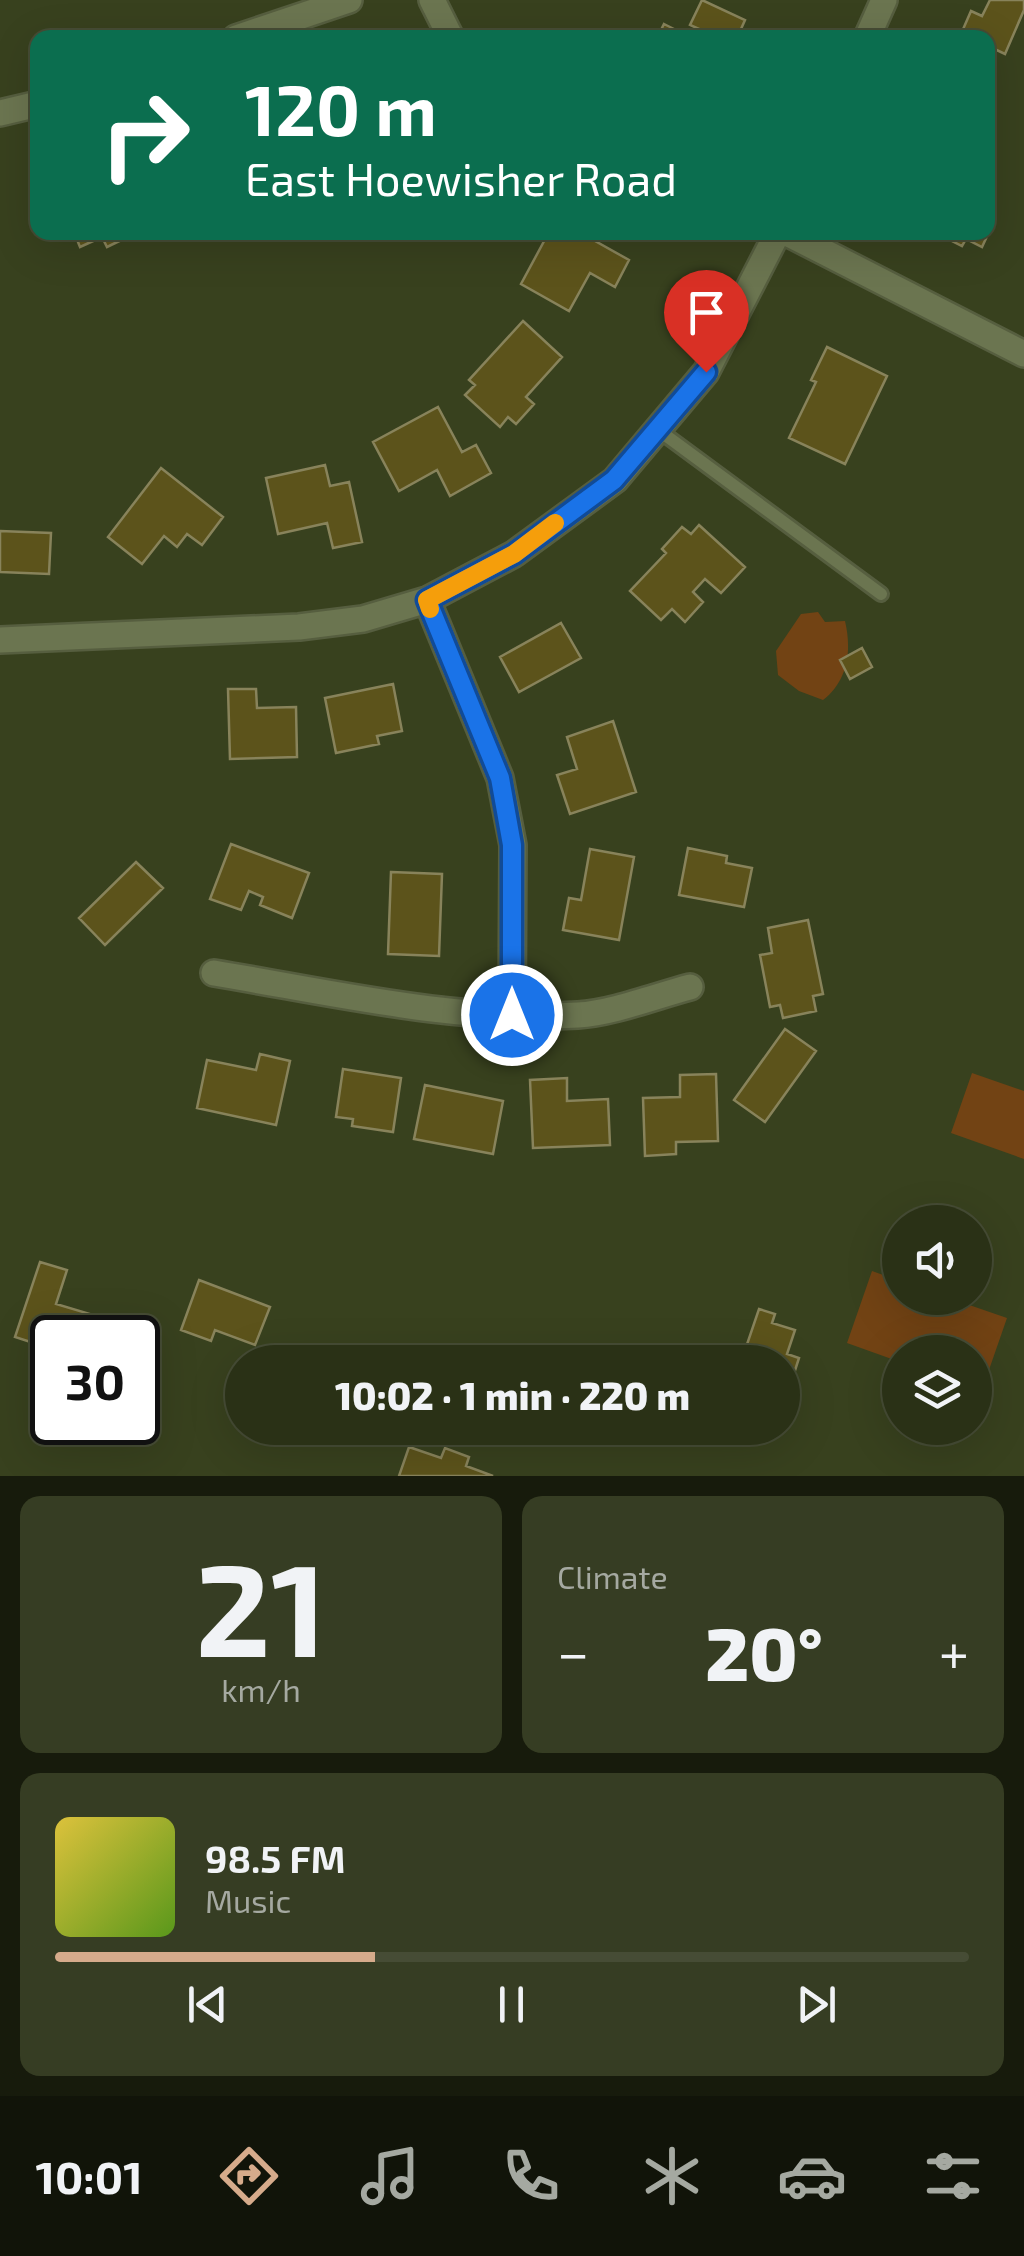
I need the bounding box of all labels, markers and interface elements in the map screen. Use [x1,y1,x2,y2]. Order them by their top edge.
text: 120 m [245,66,437,150]
icon: right [80,70,210,200]
text: East Hoewisher Road [245,151,677,205]
pin [664,270,749,373]
icon: arrive [679,285,734,340]
position arrow [460,963,564,1067]
map controls [882,1205,992,1445]
button: sound [882,1205,992,1315]
speed limit sign: 30 [30,1315,160,1445]
button: layers [882,1335,992,1445]
text: 10:02 · 1 min · 220 m [335,1372,690,1418]
text: 21 [195,1527,327,1683]
text: Climate [557,1557,668,1595]
text: 20° [705,1606,823,1696]
text: − [557,1618,589,1684]
text: + [939,1618,969,1684]
text: km/h [221,1670,301,1708]
text: 98.5 FM [205,1835,346,1881]
text: Music [205,1881,291,1919]
icon: previous [180,1977,235,2032]
icon: pause [484,1977,539,2032]
icon: next [789,1977,844,2032]
icon: directions [214,2141,284,2211]
icon: music [355,2141,425,2211]
icon: phone [496,2141,566,2211]
icon: climate [637,2141,707,2211]
icon: car [777,2141,847,2211]
icon: filters [918,2141,988,2211]
text: 10:01 [35,2149,143,2203]

